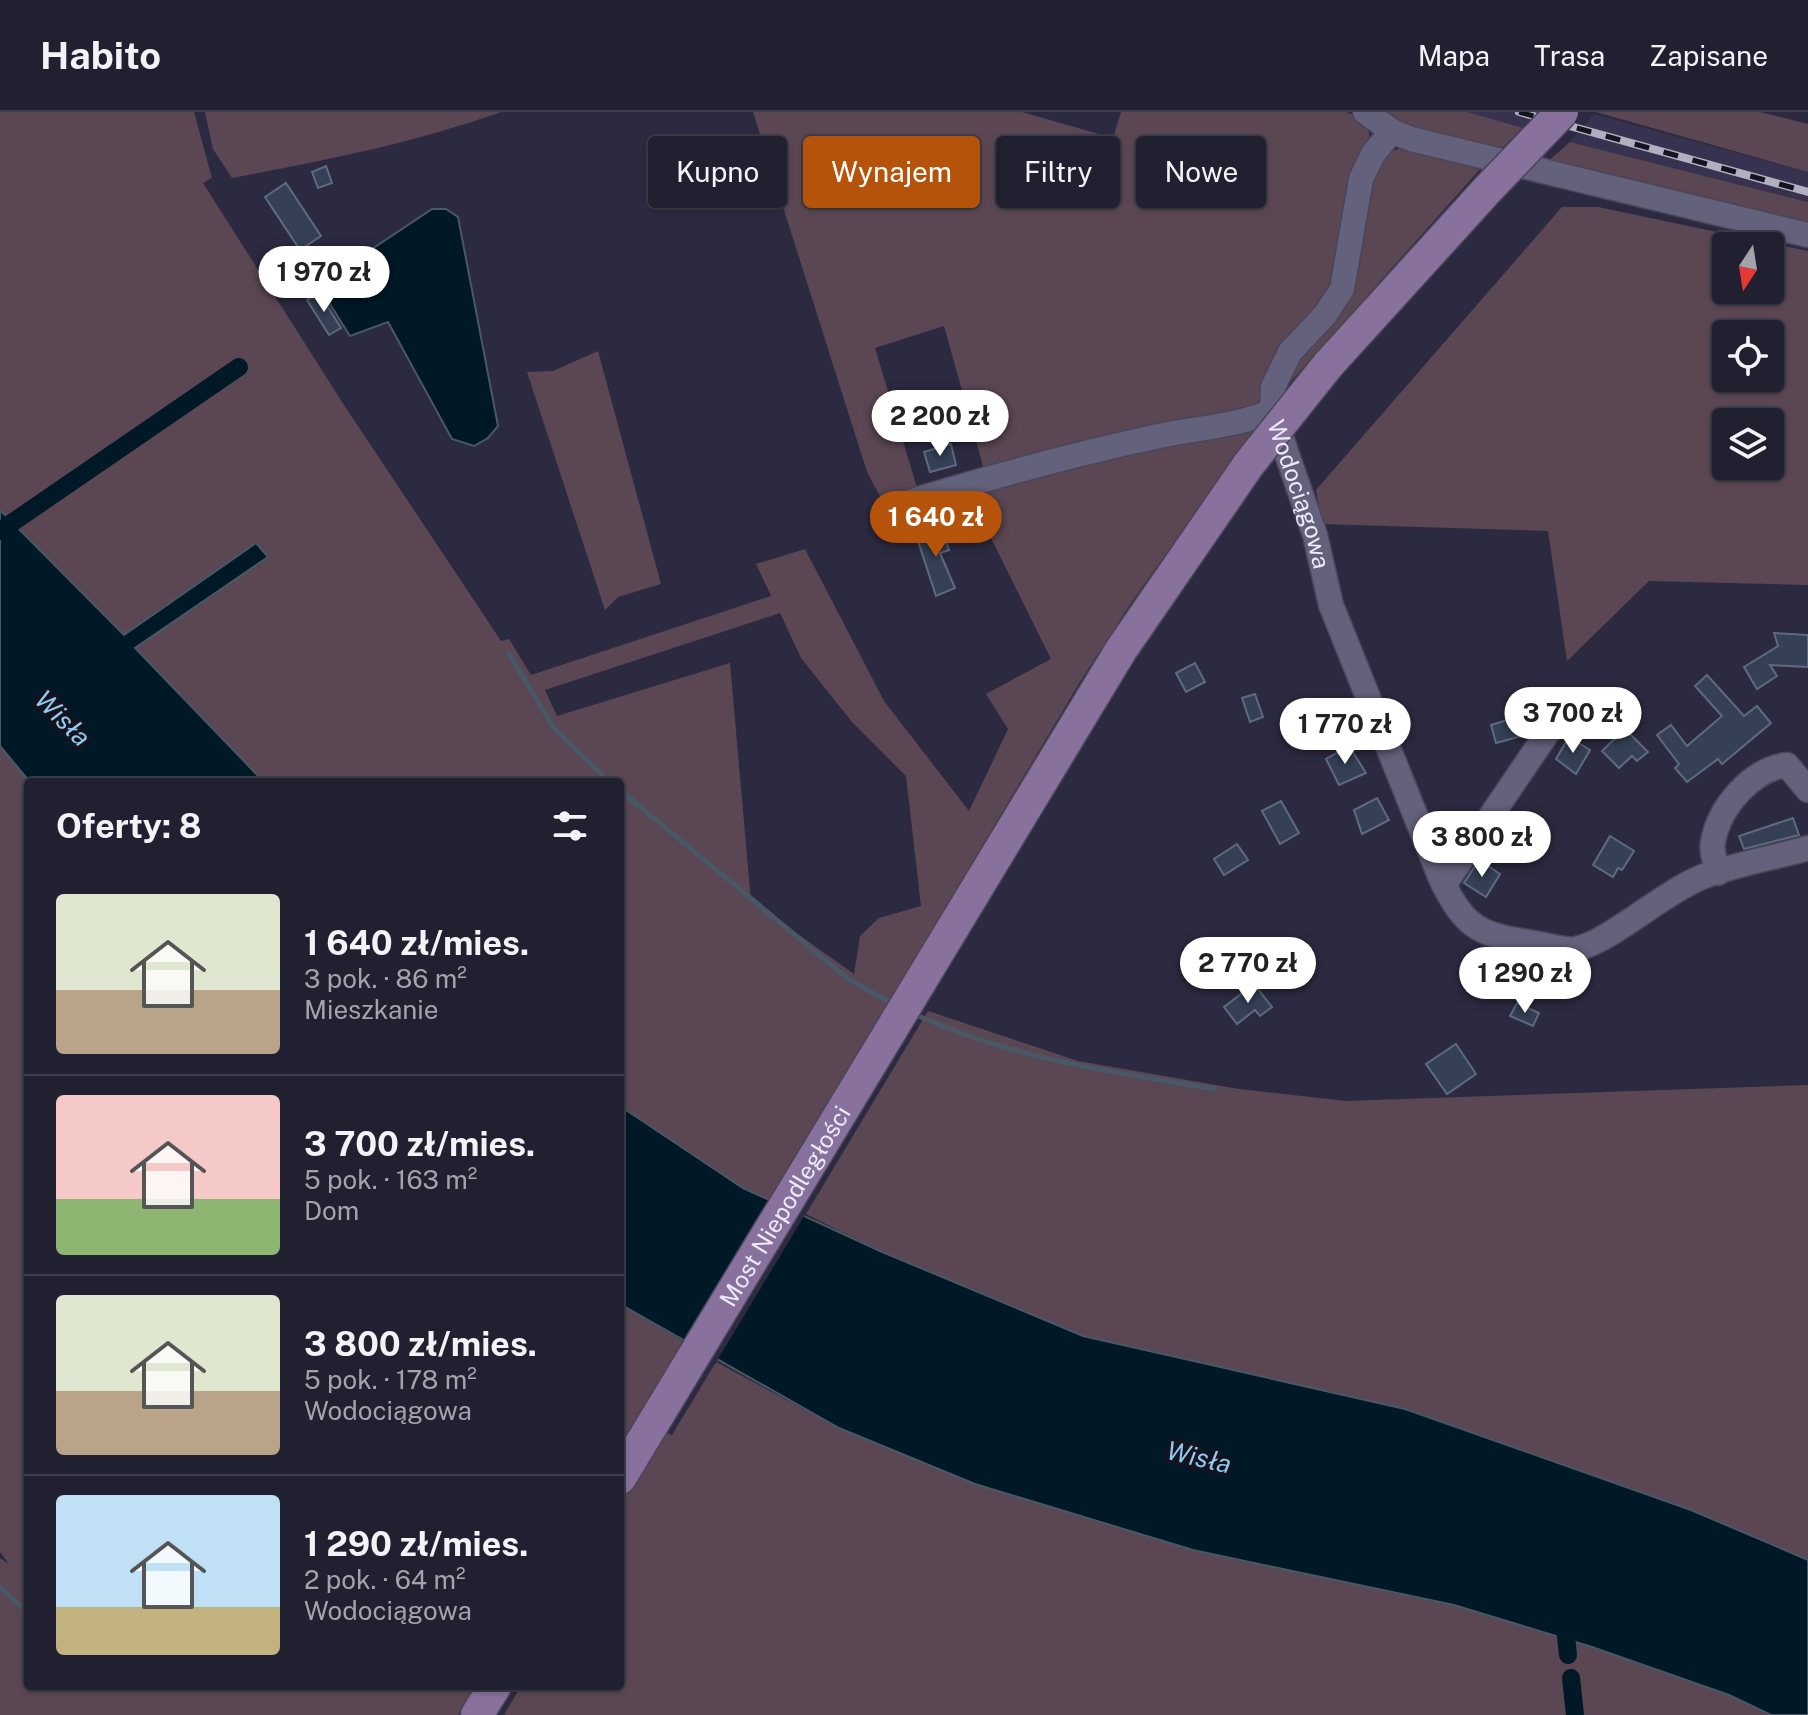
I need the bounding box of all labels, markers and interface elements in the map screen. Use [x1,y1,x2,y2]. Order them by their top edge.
text: Habito [40,33,161,78]
text: Mapa [1418,39,1490,72]
text: Trasa [1534,39,1605,72]
text: Zapisane [1649,39,1768,72]
chip: Kupno [648,136,787,208]
chip: Wynajem [803,136,980,208]
chip: Filtry [996,136,1120,208]
chip: Nowe [1136,136,1266,208]
north arrow [1712,232,1784,304]
map controls [1712,232,1784,480]
pin: 1 970 zł [241,246,407,314]
text: 1 970 zł [277,256,371,287]
button: locate [1712,320,1784,392]
pin: 2 200 zł [857,390,1023,458]
text: 2 200 zł [890,400,990,431]
button: layers [1712,408,1784,480]
street label: Wodociągowa [1262,416,1336,571]
pin: 1 640 zł [853,491,1019,559]
text: 1 640 zł [888,501,984,532]
water label: Wisła [29,684,97,752]
pin: 3 700 zł [1490,687,1656,755]
text: 3 700 zł [1522,697,1624,728]
pin: 1 770 zł [1262,698,1428,766]
text: 1 770 zł [1298,708,1392,739]
icon: filters [548,804,592,848]
text: Oferty: 8 [56,806,202,846]
pin: 3 800 zł [1399,811,1565,879]
text: 3 800 zł [1431,821,1533,852]
text: 1 640 zł/mies. [304,923,529,963]
icon: home [120,926,216,1022]
pin: 2 770 zł [1165,937,1331,1005]
text: 2 770 zł [1198,947,1298,978]
pin: 1 290 zł [1442,947,1608,1015]
text: 1 290 zł [1477,957,1573,988]
text: 3 pok. · 86 m² [304,963,467,994]
text: Mieszkanie [304,994,438,1025]
street label: Most Niepodległości [713,1101,856,1311]
text: 3 700 zł/mies. [304,1124,535,1164]
icon: home [120,1127,216,1223]
text: 5 pok. · 163 m² [304,1164,477,1195]
text: Dom [304,1195,359,1226]
text: 3 800 zł/mies. [304,1324,537,1364]
icon: home [120,1327,216,1423]
text: 5 pok. · 178 m² [304,1364,477,1395]
text: Wodociągowa [304,1395,472,1426]
water label: Wisła [1164,1435,1234,1479]
text: 1 290 zł/mies. [304,1524,528,1564]
icon: home [120,1527,216,1623]
text: 2 pok. · 64 m² [304,1564,466,1595]
text: Wodociągowa [304,1595,472,1626]

